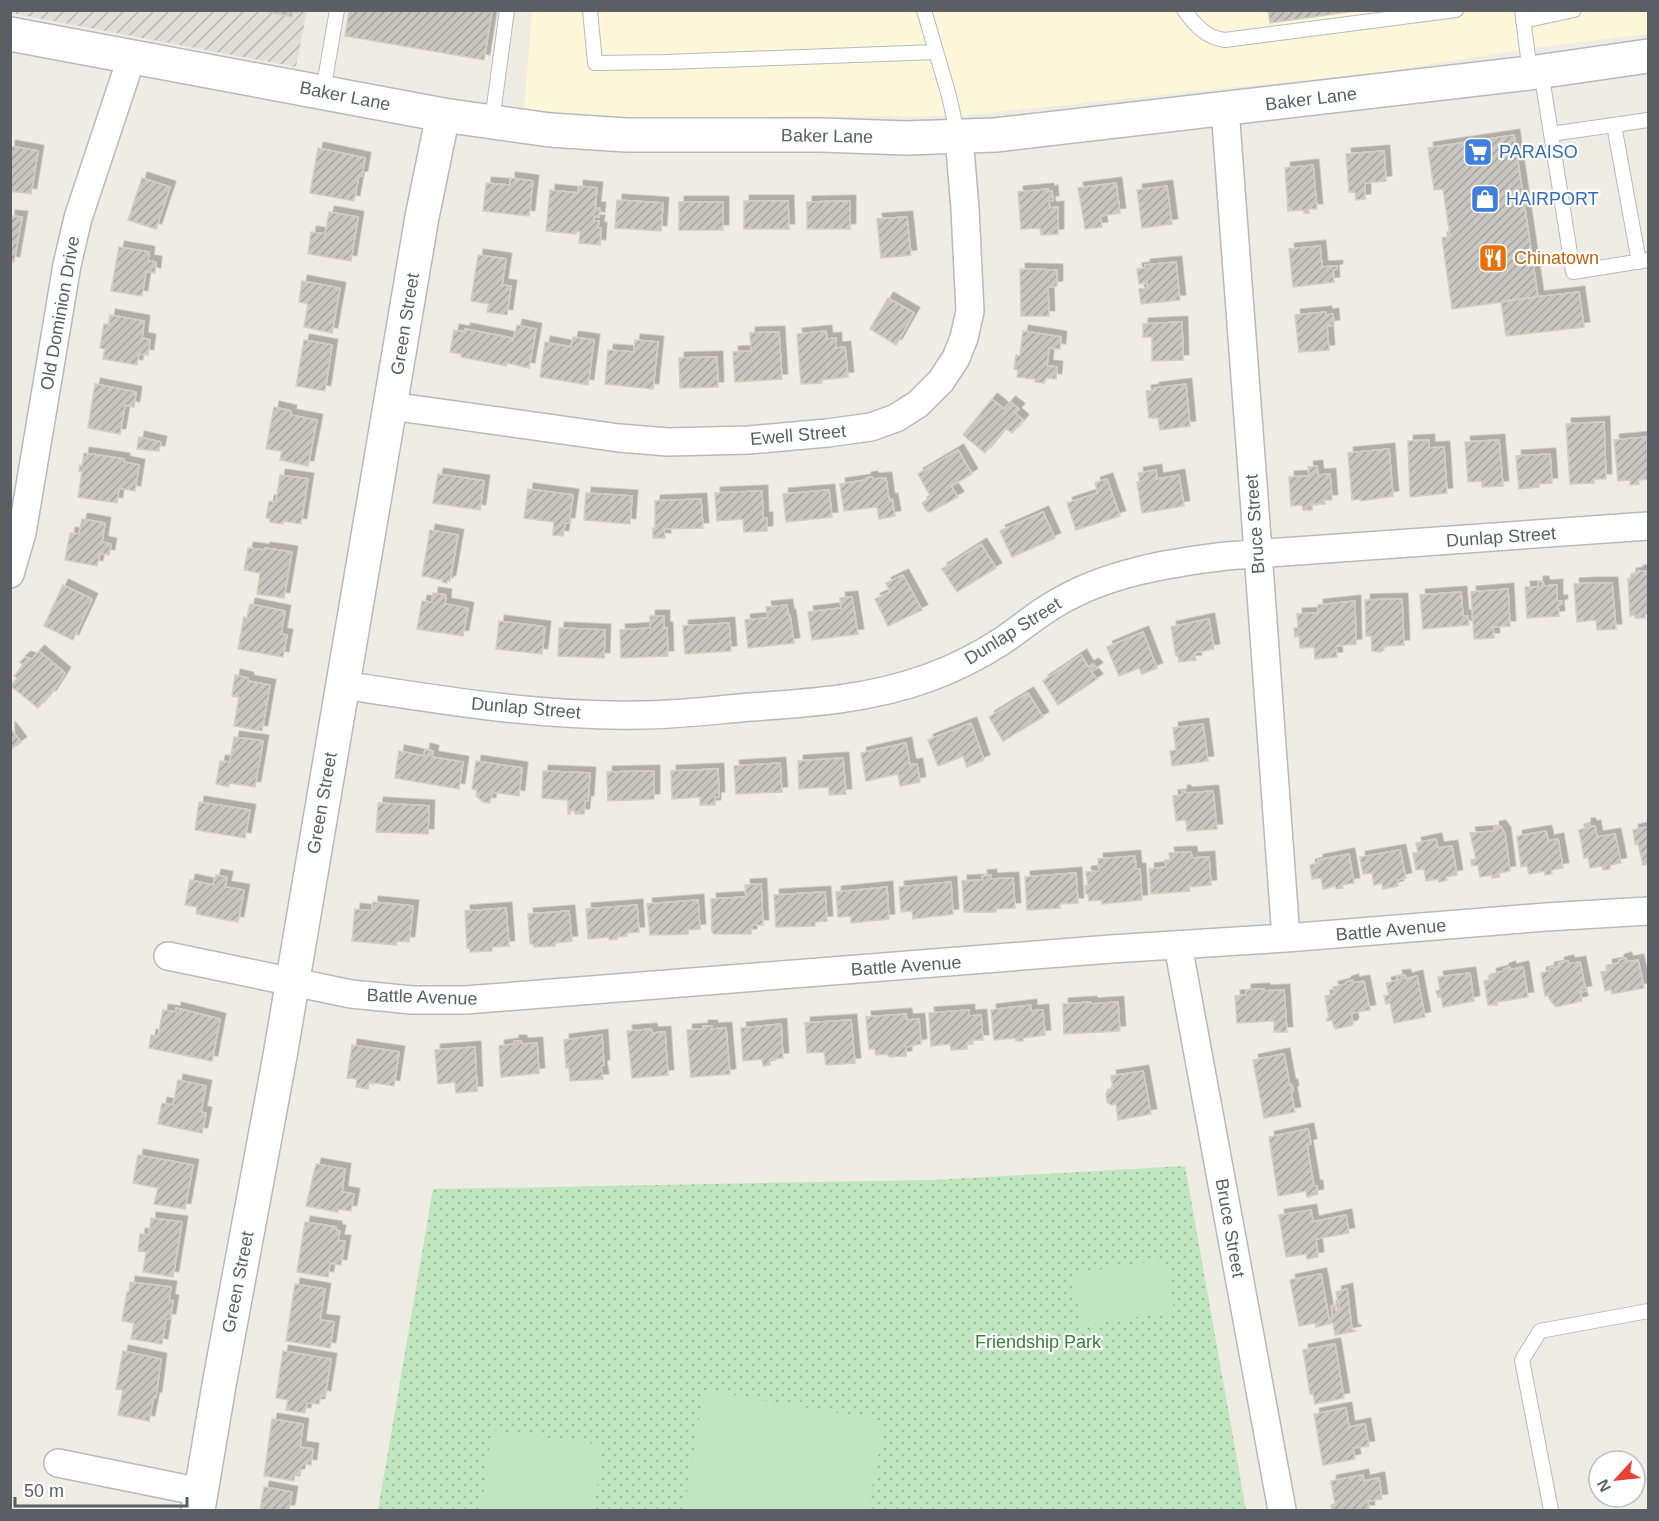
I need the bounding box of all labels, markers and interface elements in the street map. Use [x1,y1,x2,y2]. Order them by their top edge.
street label: Baker Lane [298,77,392,115]
street label: Baker Lane [1264,83,1358,115]
street label: Baker Lane [781,125,873,147]
supermarket icon: PARAISO [1462,136,1494,168]
place label: PARAISO [1499,142,1578,162]
shop icon: HAIRPORT [1469,183,1501,215]
place label: HAIRPORT [1506,189,1599,209]
street label: Old Dominion Drive [37,234,83,392]
restaurant icon: Chinatown [1477,242,1509,274]
place label: Chinatown [1514,248,1599,268]
street label: Green Street [387,272,423,376]
street label: Ewell Street [749,421,847,449]
street label: Bruce Street [1242,473,1268,575]
street label: Dunlap Street [1445,523,1557,551]
street label: Dunlap Street [961,593,1065,669]
street label: Dunlap Street [470,693,582,723]
street label: Green Street [303,751,341,855]
street label: Battle Avenue [1335,915,1447,945]
street label: Battle Avenue [850,952,962,980]
street label: Battle Avenue [366,985,478,1009]
street label: Bruce Street [1211,1177,1249,1279]
street label: Green Street [218,1230,258,1334]
park label: Friendship Park [975,1332,1102,1352]
north arrow [1587,1449,1647,1509]
scale bar [15,1470,188,1508]
text: N [1594,1477,1614,1495]
text: 50 m [24,1481,64,1501]

